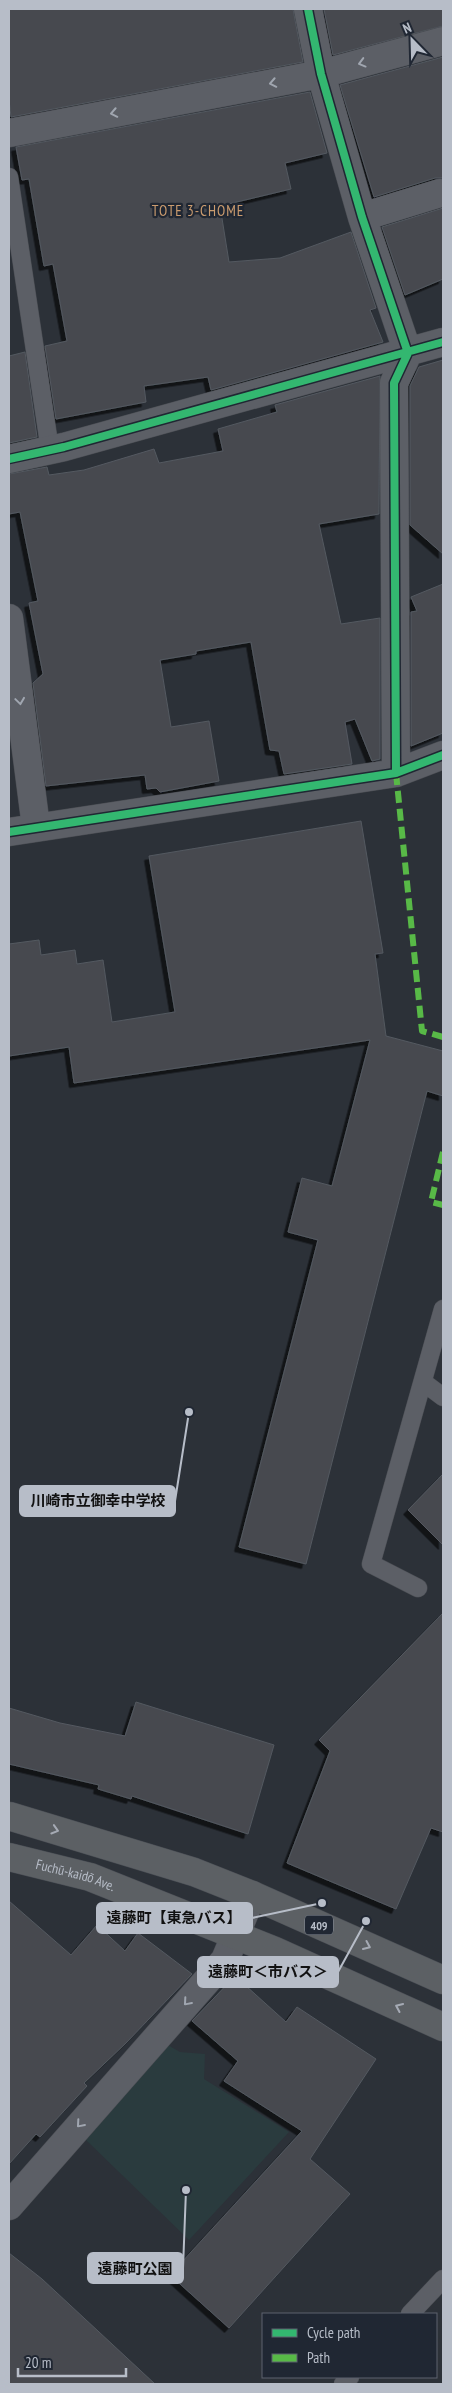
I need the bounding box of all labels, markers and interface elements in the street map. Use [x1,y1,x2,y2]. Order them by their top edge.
north arrow [387,15,437,65]
text: N [400,18,414,38]
one-way arrow [358,57,367,68]
one-way arrow [269,77,278,88]
one-way arrow [109,108,118,118]
district label: TOTE 3-CHOME [152,201,244,220]
one-way arrow [14,698,25,706]
callout: 川崎市立御幸中学校 [20,1486,175,1516]
text: 川崎市立御幸中学校 [30,1491,166,1510]
one-way arrow [51,1824,59,1834]
street label: Fuchū-kaidō Ave. [34,1855,118,1895]
callout: 遠藤町【東急バス】 [97,1903,252,1933]
text: 遠藤町【東急バス】 [106,1908,242,1927]
road number: 409 [305,1916,333,1934]
one-way arrow [362,1940,371,1951]
callout: 遠藤町＜市バス＞ [198,1957,338,1987]
text: 遠藤町＜市バス＞ [208,1962,328,1981]
one-way arrow [184,1997,193,2006]
one-way arrow [395,2003,404,2014]
one-way arrow [77,2119,86,2128]
callout: 遠藤町公園 [88,2253,183,2283]
text: 遠藤町公園 [97,2259,173,2278]
legend [262,2313,437,2378]
text: Cycle path [307,2323,360,2342]
scale bar [18,2346,125,2378]
text: Path [307,2348,330,2367]
text: 20 m [25,2353,51,2372]

